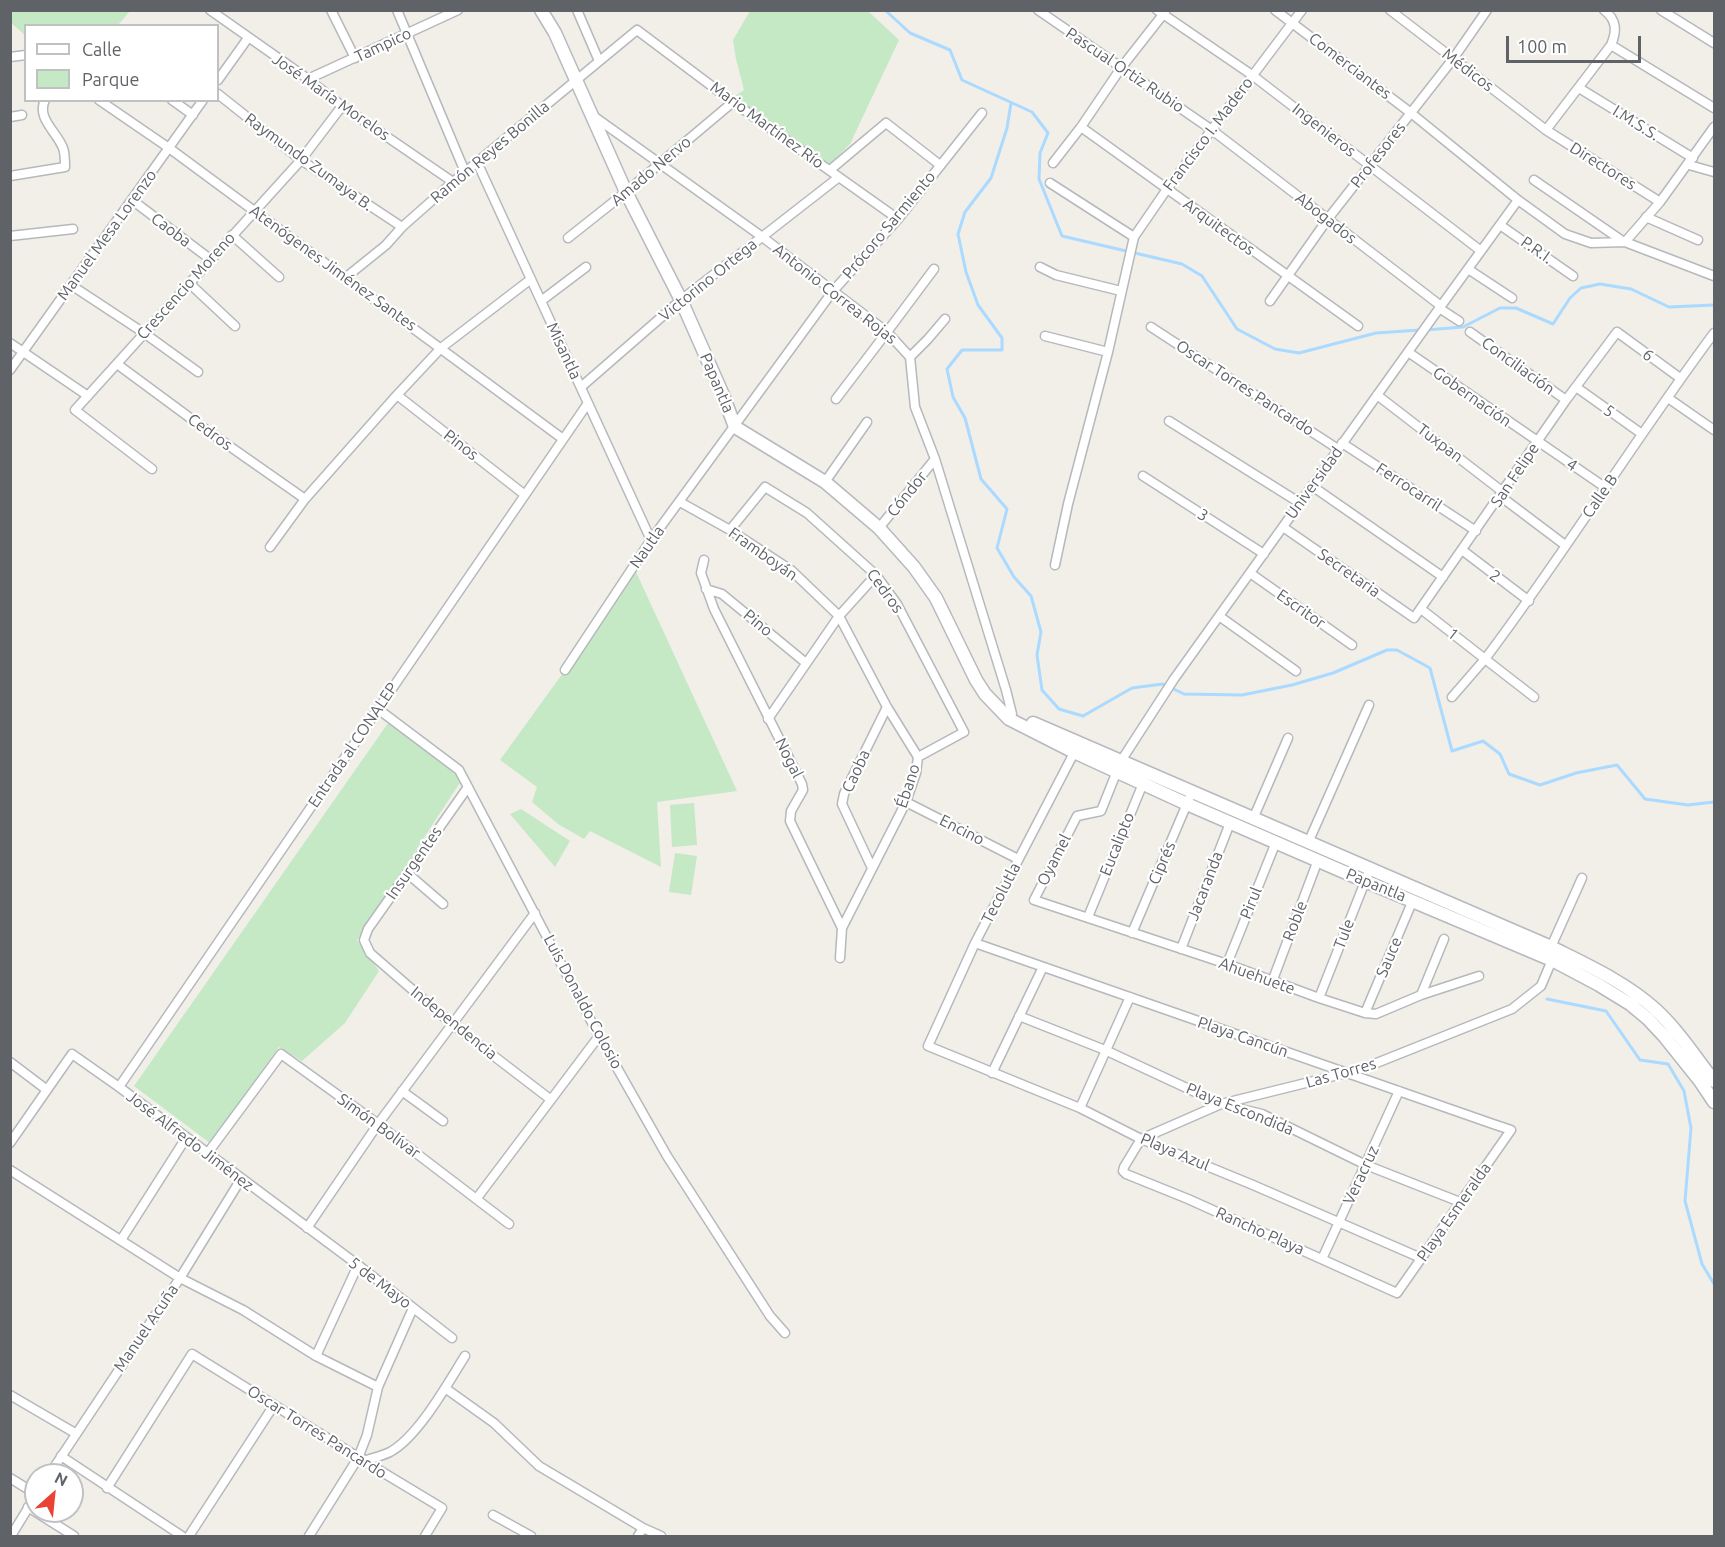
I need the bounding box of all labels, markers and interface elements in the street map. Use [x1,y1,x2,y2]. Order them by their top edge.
street label: Pascual Ortiz Rubio [1062,23,1188,117]
legend [24,24,219,102]
street label: Tampico [352,24,414,66]
scale bar [1509,24,1644,62]
street label: Comerciantes [1305,29,1395,103]
text: 100 m [1517,36,1567,56]
text: Calle [82,39,122,59]
street label: Médicos [1438,44,1498,96]
street label: José María Morelos [268,49,394,145]
text: Parque [82,69,139,89]
street label: Francisco I. Madero [1159,73,1257,195]
street label: Mario Martínez Río [706,77,828,173]
street label: Ramón Reyes Bonilla [427,97,553,207]
street label: Ingenieros [1288,99,1360,161]
street label: I.M.S.S. [1609,101,1663,145]
street label: Raymundo Zumaya B. [241,109,377,215]
street label: Profesores [1346,118,1410,192]
street label: Amado Nervo [607,132,695,210]
street label: Directores [1566,138,1640,194]
street label: Manuel Mesa Lorenzo [53,166,161,304]
street label: Prócoro Sarmiento [838,167,940,283]
street label: Abogados [1292,188,1360,248]
street label: Arquitectos [1179,195,1259,259]
street label: Atenógenes Jiménez Santes [246,201,420,335]
street label: Caoba [147,209,195,251]
street label: Crescencio Moreno [133,228,239,344]
street label: P.R.I. [1517,232,1557,268]
street label: Victorino Ortega [655,235,761,325]
street label: Antonio Correa Rojas [769,240,901,348]
street label: Misantla [542,319,586,383]
street label: Conciliación [1478,333,1558,399]
street label: Oscar Torres Pancardo [1172,336,1318,440]
street label: 6 [1639,345,1657,365]
street label: Papantla [696,350,738,416]
street label: Gobernación [1429,363,1515,431]
street label: 5 [1600,401,1618,421]
street label: Cedros [184,409,236,455]
street label: Tuxpan [1413,420,1467,466]
street label: Pinos [440,425,482,465]
street label: San Felipe [1487,439,1543,511]
street label: Universidad [1281,443,1347,523]
street label: 4 [1563,454,1581,476]
street label: Ferrocarril [1373,459,1445,515]
street label: Cóndor [883,467,931,521]
street label: Calle B [1578,470,1622,522]
street label: 3 [1194,504,1212,526]
street label: Nautla [626,522,668,572]
street label: Framboyán [725,523,801,585]
street label: Secretaria [1314,544,1384,602]
street label: Cedros [862,565,908,617]
street label: 2 [1486,566,1504,586]
street label: Escritor [1273,585,1329,633]
street label: Pino [740,605,776,641]
street label: 1 [1444,624,1462,644]
street label: Entrada al CONALEP [304,679,402,811]
street label: Nogal [771,735,807,781]
street label: Caoba [838,747,874,795]
street label: Ébano [892,762,924,810]
street label: Eucalipto [1096,809,1138,879]
street label: Encino [936,811,988,849]
street label: Insurgentes [382,823,446,903]
street label: Oyamel [1033,831,1075,889]
street label: Ciprés [1144,839,1180,887]
street label: Jacaranda [1183,849,1227,923]
street label: Tecolutla [978,859,1024,927]
street label: Papantla [1343,864,1409,906]
street label: Pirul [1236,884,1266,922]
street label: Roble [1279,898,1311,944]
street label: Tule [1330,916,1358,952]
street label: Luis Donaldo Colosio [539,932,627,1072]
street label: Sauce [1372,934,1406,980]
street label: Ahuehuete [1216,953,1298,999]
street label: Independencia [407,982,501,1064]
street label: Playa Cancún [1195,1013,1291,1061]
street label: Las Torres [1304,1054,1378,1092]
street label: Playa Escondida [1183,1079,1297,1139]
street label: José Alfredo Jiménez [123,1087,257,1195]
street label: Simón Bolívar [334,1089,424,1163]
street label: Playa Azul [1138,1129,1212,1175]
street label: Veracruz [1339,1143,1383,1207]
street label: Playa Esmeralda [1413,1159,1495,1265]
street label: Rancho Playa [1213,1203,1307,1259]
street label: 5 de Mayo [345,1253,415,1313]
street label: Manuel Acuña [110,1281,182,1375]
street label: Oscar Torres Pancardo [244,1381,390,1483]
north arrow [24,1463,84,1523]
text: N [52,1468,71,1489]

